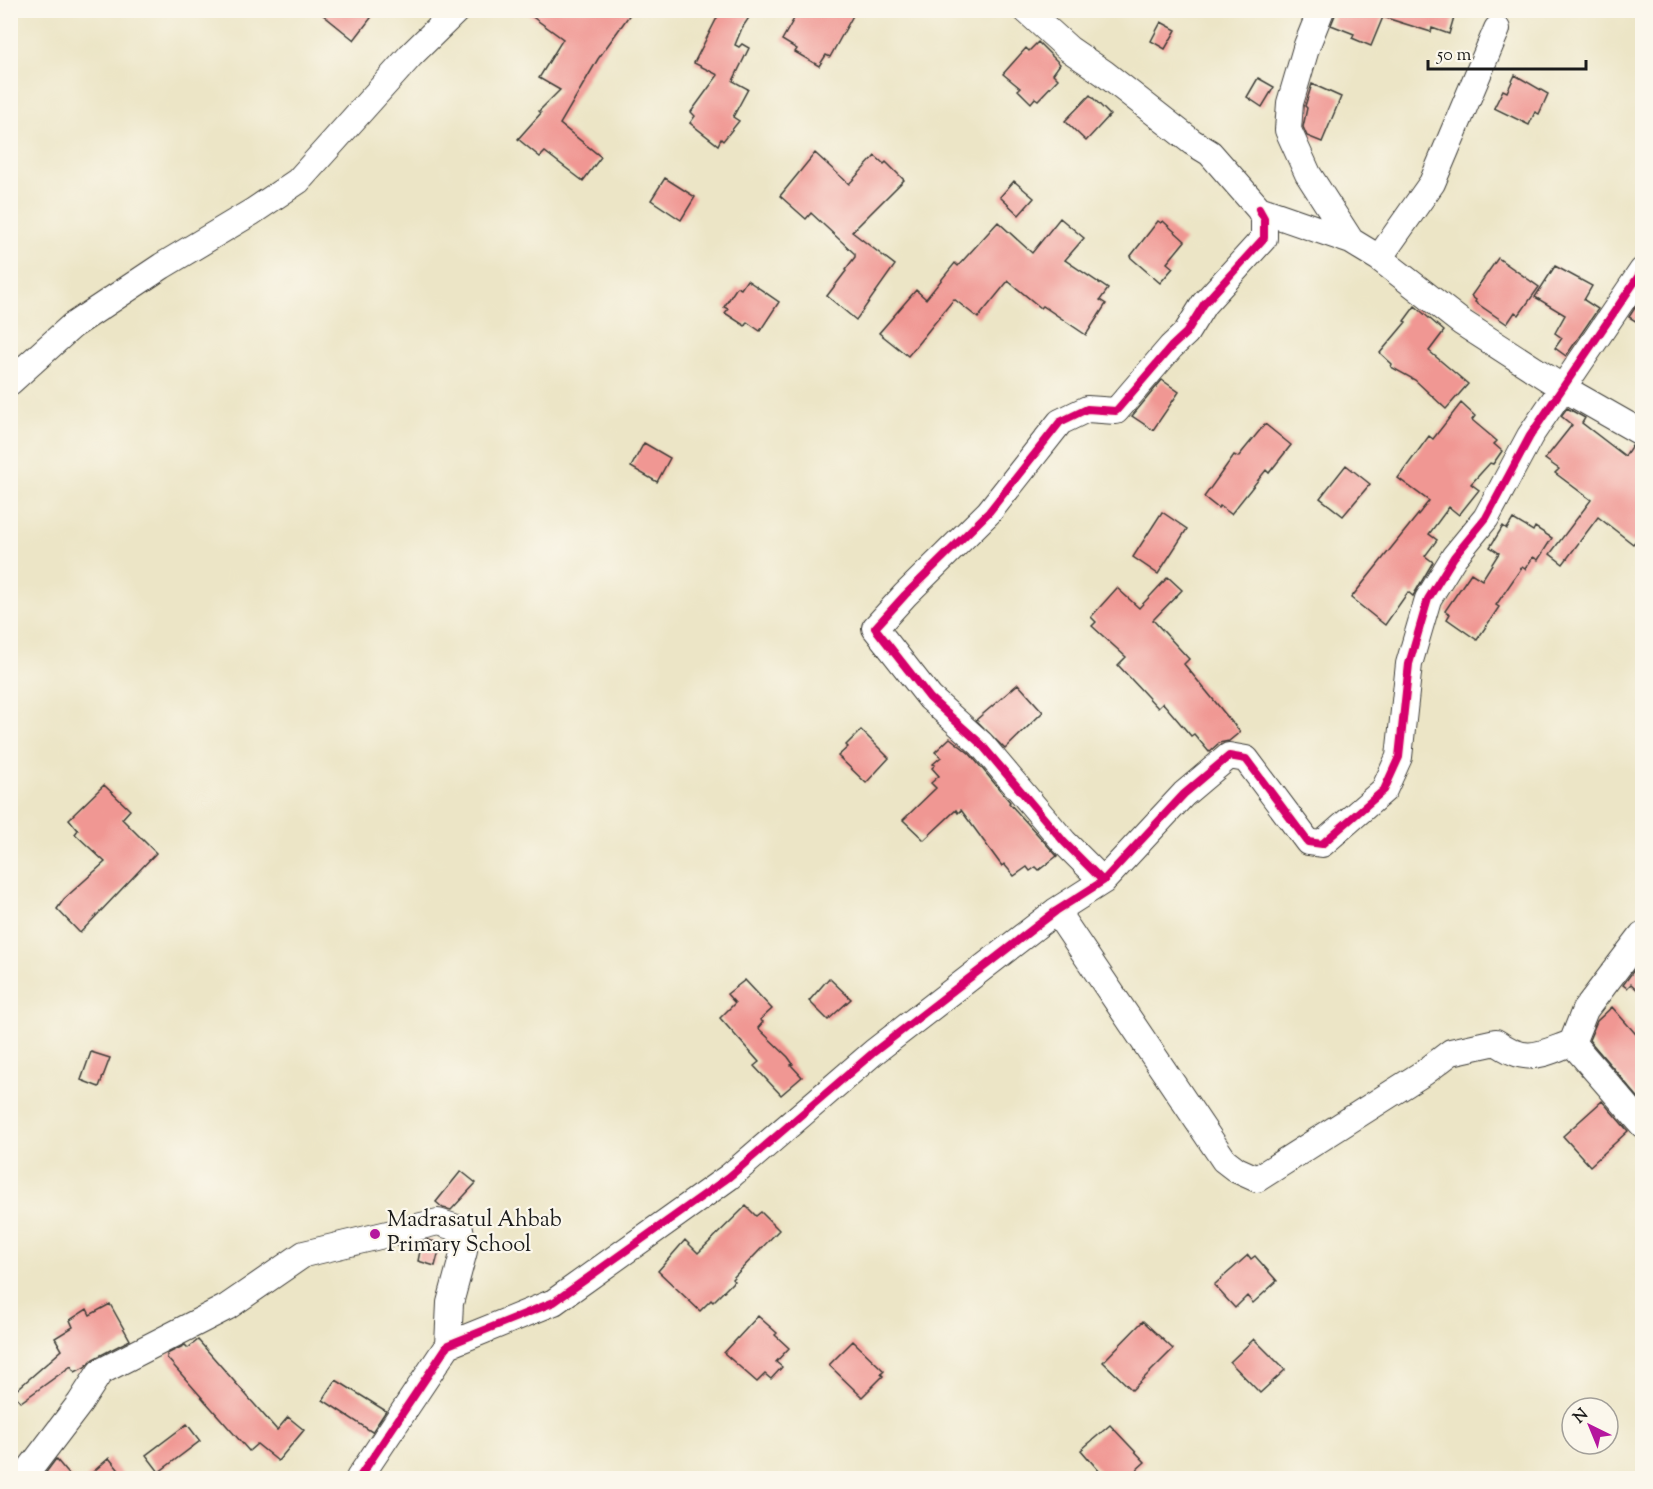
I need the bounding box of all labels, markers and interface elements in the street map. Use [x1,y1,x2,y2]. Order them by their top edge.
scale bar [1428,33,1586,71]
text: 50 m [1436,43,1472,69]
place label: Madrasatul Ahbab Primary School [387,1205,562,1262]
marker: Madrasatul Ahbab Primary School [368,1227,382,1241]
north arrow [1560,1396,1620,1456]
text: N [1569,1404,1594,1430]

